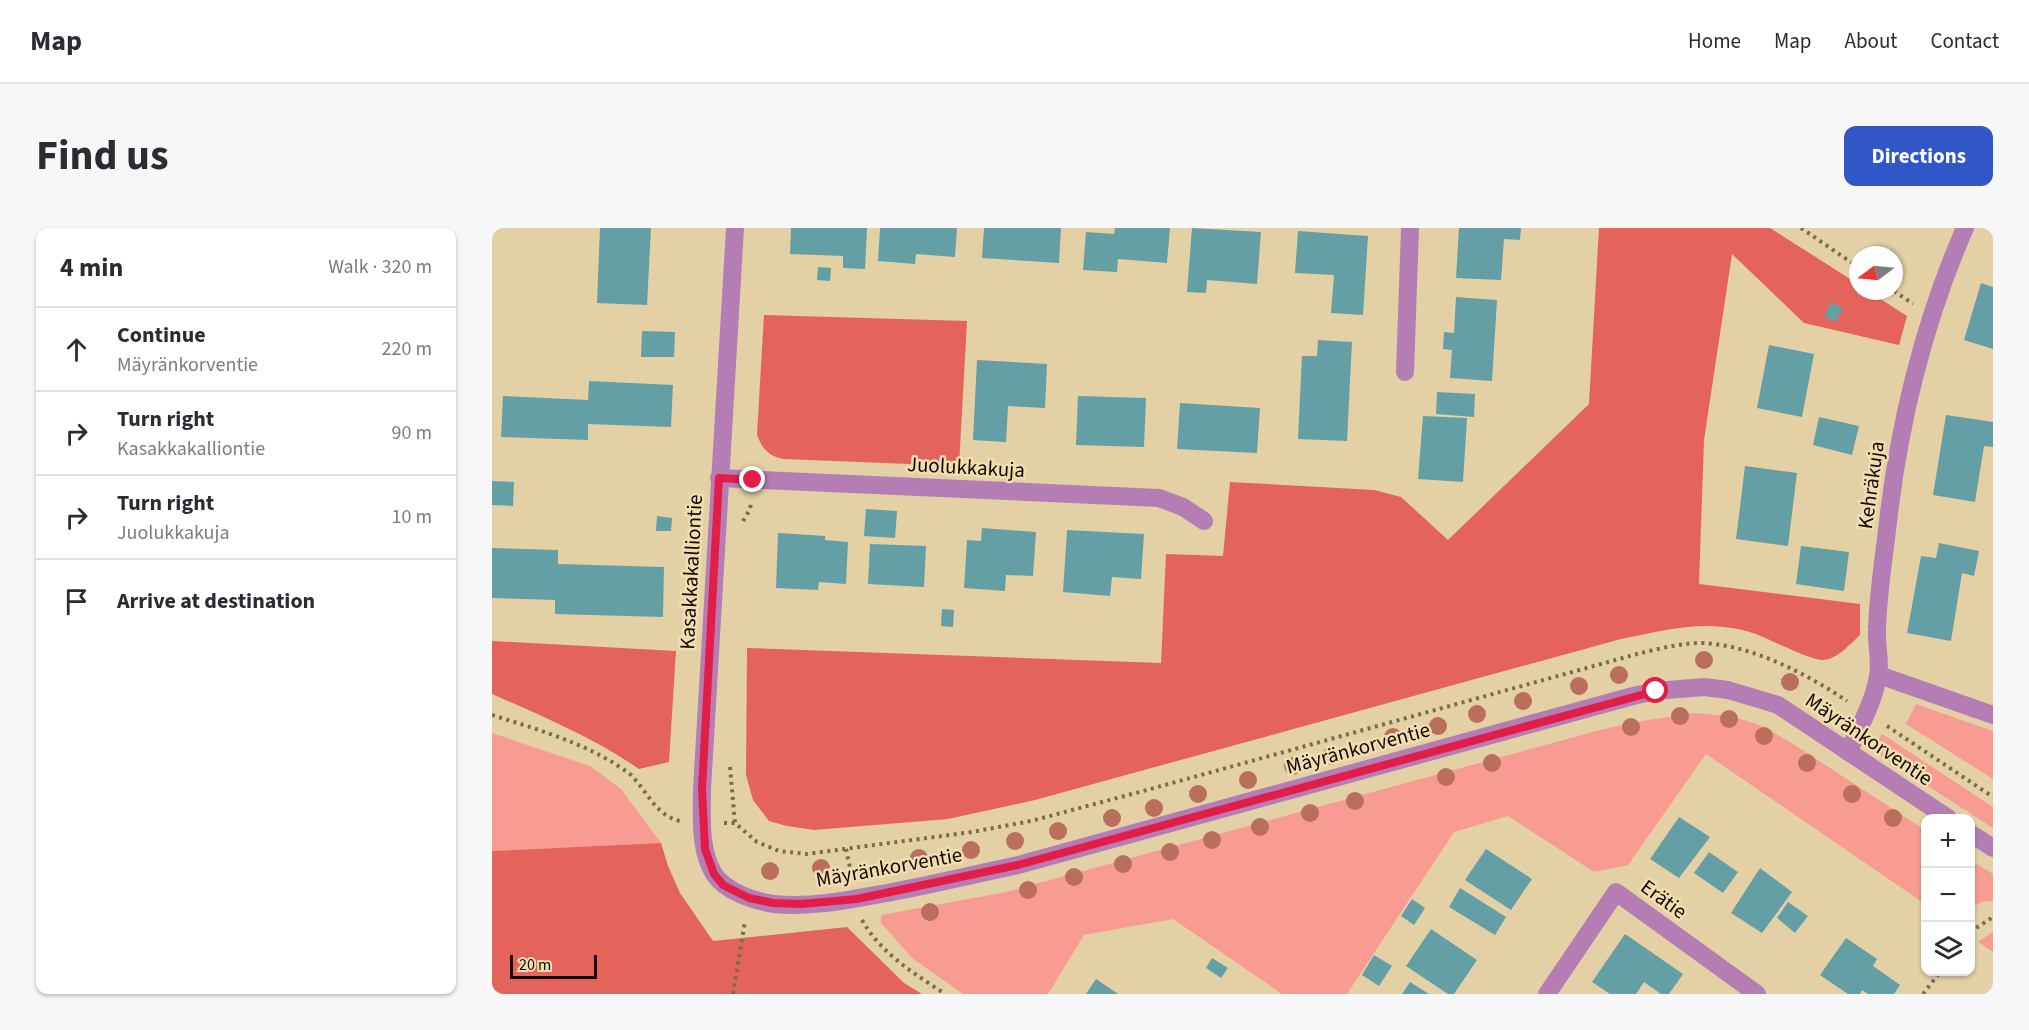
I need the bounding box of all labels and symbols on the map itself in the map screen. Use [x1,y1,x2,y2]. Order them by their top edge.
north arrow [1849,246,1903,300]
street label: Kehräkuja [1850,439,1892,531]
street label: Juolukkakuja [906,449,1026,485]
route end [739,466,765,492]
street label: Kasakkakalliontie [672,494,710,650]
route start [1642,677,1668,703]
street label: Mäyränkorventie [1799,685,1939,793]
street label: Mäyränkorventie [1283,714,1433,782]
street label: Mäyränkorventie [813,839,965,895]
street label: Erätie [1635,872,1693,926]
scale bar [510,952,597,980]

